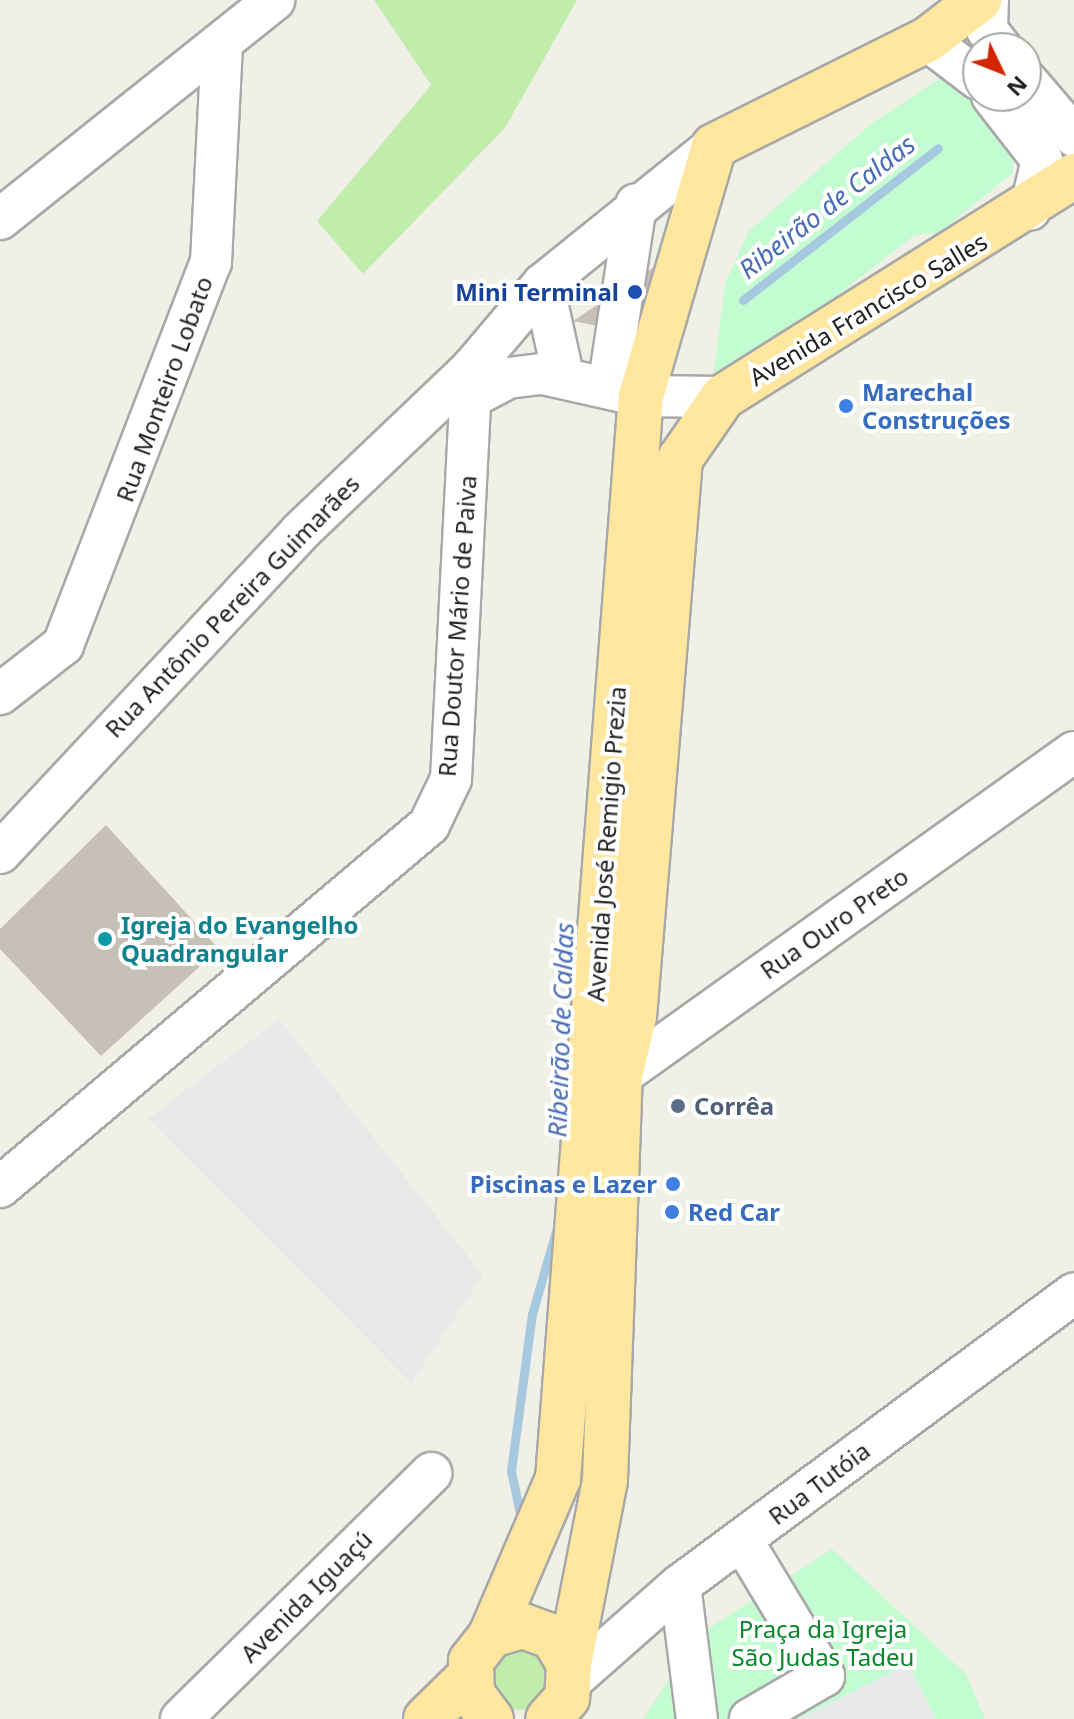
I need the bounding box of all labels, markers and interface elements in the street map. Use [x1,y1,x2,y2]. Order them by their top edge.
north arrow [962,32,1042,112]
text: N [1001,70,1035,104]
water label: Ribeirão de Caldas [733,129,921,285]
street label: Avenida Francisco Salles [744,227,992,391]
street label: Rua Monteiro Lobato [110,272,218,506]
place label: Mini Terminal [455,278,619,306]
marker: Mini Terminal [626,283,644,301]
place label: Marechal Construções [862,378,1011,434]
marker: Marechal Construções [837,397,855,415]
street label: Rua Antônio Pereira Guimarães [99,469,365,743]
street label: Rua Doutor Mário de Paiva [432,474,482,778]
street label: Avenida José Remigio Prezia [581,685,631,1003]
street label: Rua Ouro Preto [755,861,913,985]
place label: Igreja do Evangelho Quadrangular [121,911,359,967]
water label: Ribeirão de Caldas [542,922,580,1138]
marker: Igreja do Evangelho Quadrangular [96,930,114,948]
place label: Corrêa [694,1092,774,1120]
marker: Corrêa [669,1097,687,1115]
place label: Piscinas e Lazer [470,1170,657,1198]
marker: Piscinas e Lazer [664,1175,682,1193]
place label: Red Car [688,1198,780,1226]
marker: Red Car [663,1203,681,1221]
street label: Rua Tutóia [763,1436,875,1530]
street label: Avenida Iguaçú [234,1524,378,1668]
park label: Praça da Igreja São Judas Tadeu [732,1615,914,1671]

